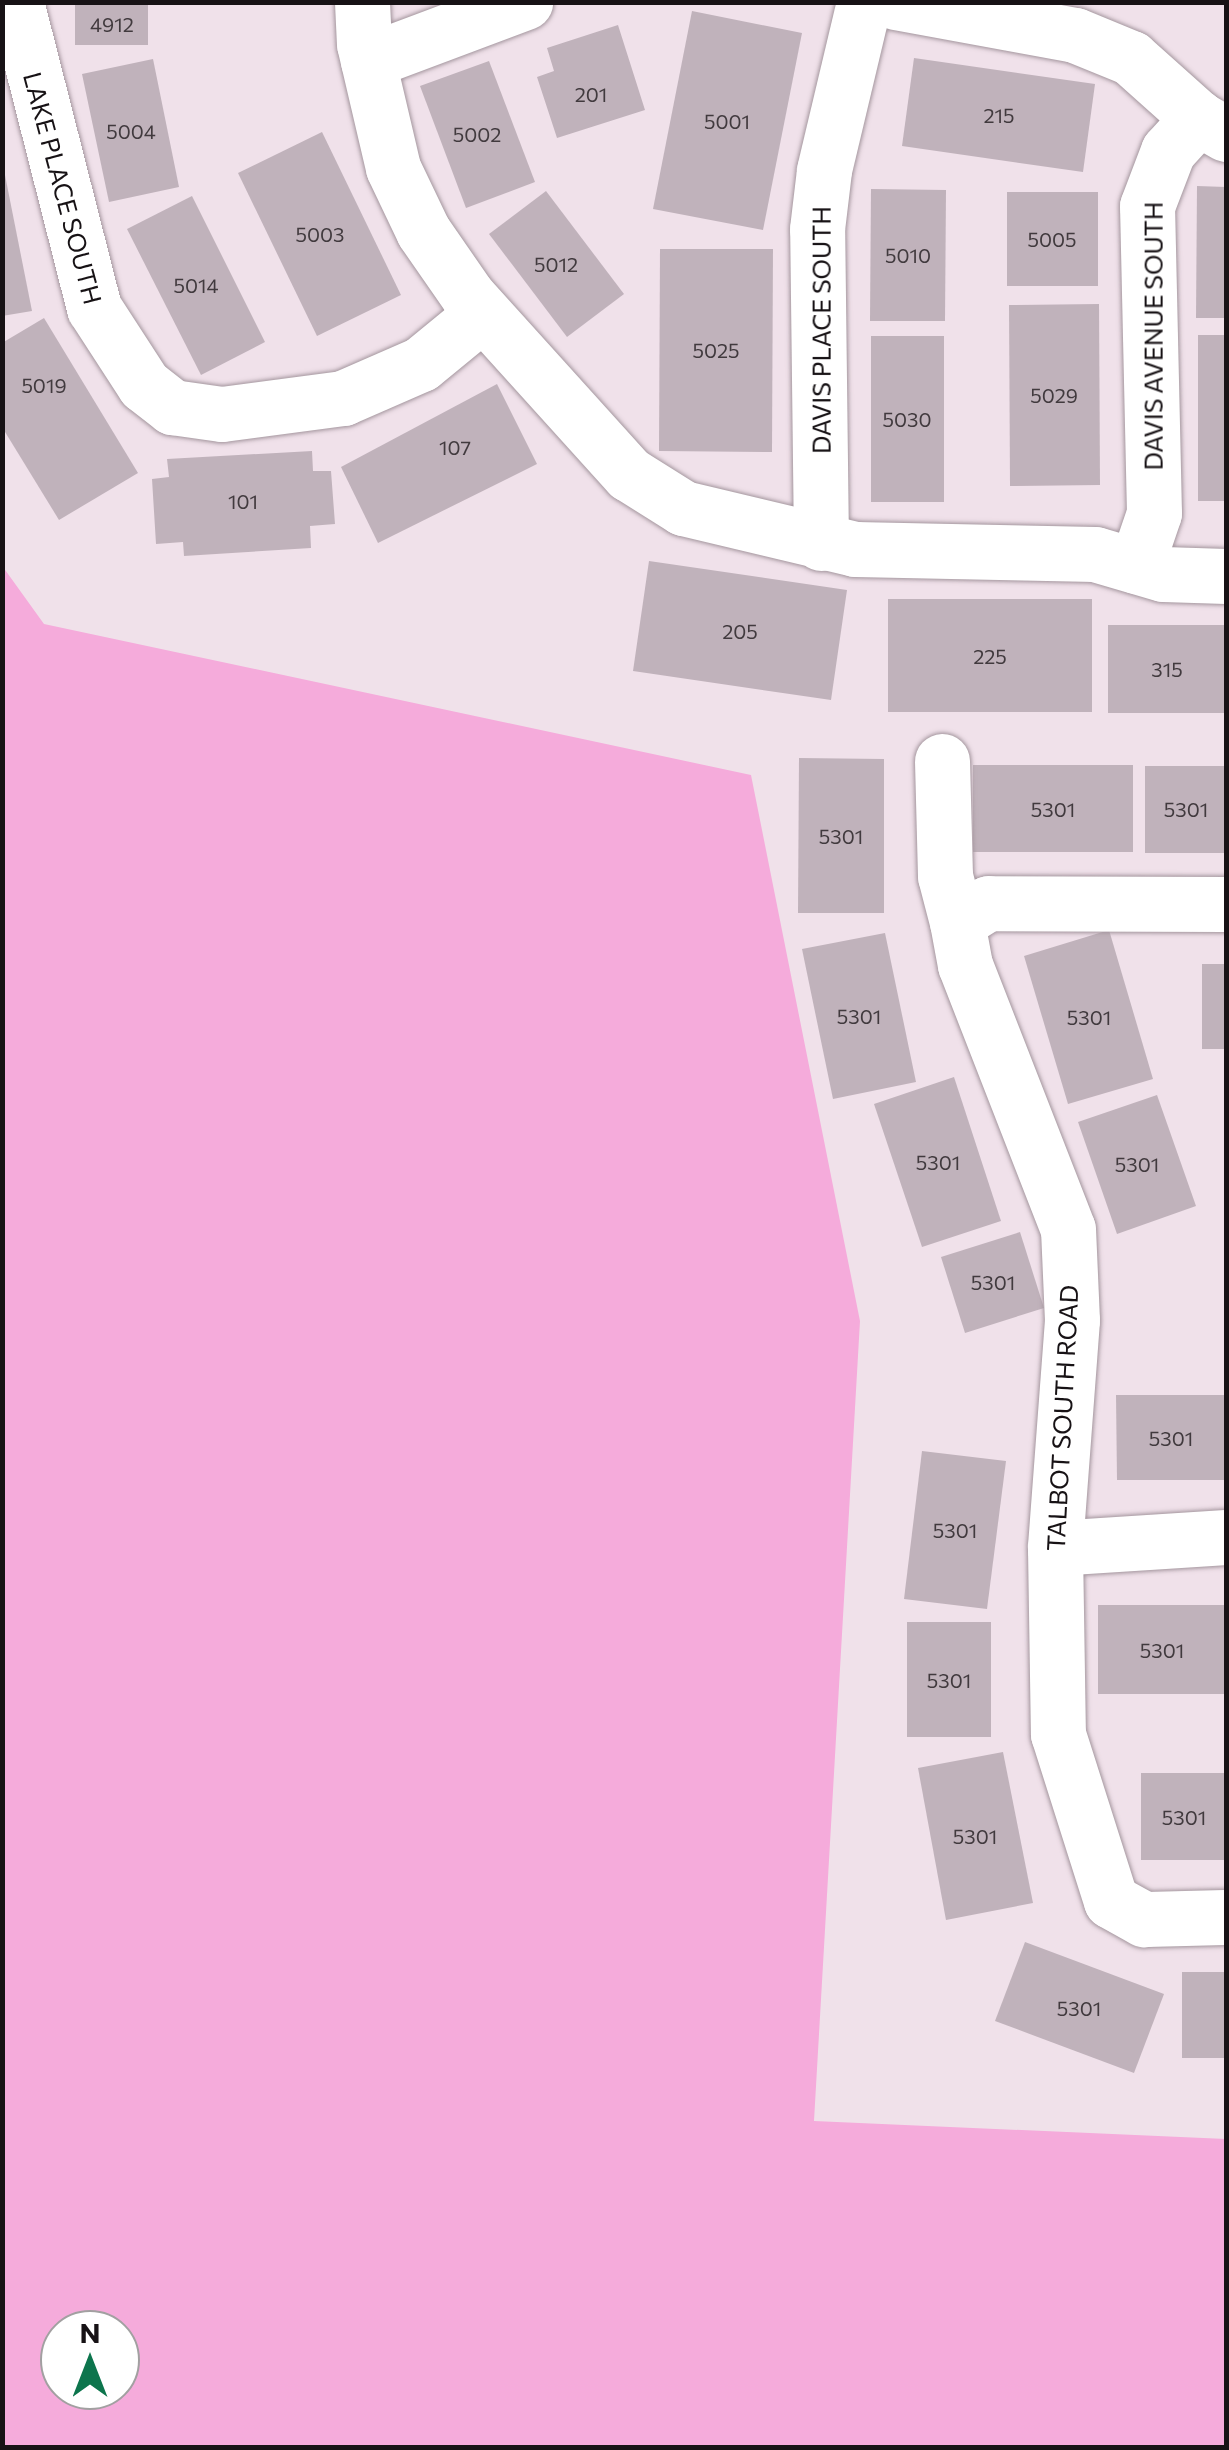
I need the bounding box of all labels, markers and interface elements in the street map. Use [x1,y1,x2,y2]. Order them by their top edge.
house number: 4912 [90,12,134,36]
street label: LAKE PLACE SOUTH [18,69,108,307]
house number: 201 [575,82,607,106]
house number: 215 [983,103,1015,127]
house number: 5001 [704,109,750,133]
house number: 5004 [106,119,156,143]
house number: 5002 [453,122,501,146]
street label: DAVIS AVENUE SOUTH [1138,202,1168,470]
street label: DAVIS PLACE SOUTH [806,206,836,454]
house number: 5003 [296,222,344,246]
house number: 5005 [1027,227,1077,251]
house number: 5010 [885,243,931,267]
house number: 5012 [534,252,578,276]
house number: 5014 [173,273,219,297]
house number: 5025 [692,338,740,362]
house number: 5019 [21,373,67,397]
house number: 5029 [1030,383,1078,407]
house number: 5030 [883,407,931,431]
house number: 107 [439,435,471,459]
house number: 101 [228,489,258,513]
house number: 205 [722,619,758,643]
house number: 225 [973,644,1007,668]
house number: 315 [1151,657,1183,681]
house number: 5301 [1031,797,1075,821]
house number: 5301 [1164,797,1208,821]
house number: 5301 [819,824,863,848]
house number: 5301 [837,1004,881,1028]
house number: 5301 [1067,1005,1111,1029]
house number: 5301 [916,1150,960,1174]
house number: 5301 [1115,1152,1159,1176]
house number: 5301 [971,1270,1015,1294]
street label: TALBOT SOUTH ROAD [1040,1284,1084,1552]
house number: 5301 [1149,1426,1193,1450]
house number: 5301 [933,1518,977,1542]
house number: 5301 [1140,1638,1184,1662]
house number: 5301 [927,1668,971,1692]
house number: 5301 [1162,1805,1206,1829]
house number: 5301 [953,1824,997,1848]
house number: 5301 [1057,1996,1101,2020]
north arrow [40,2310,140,2410]
text: N [80,2315,101,2349]

